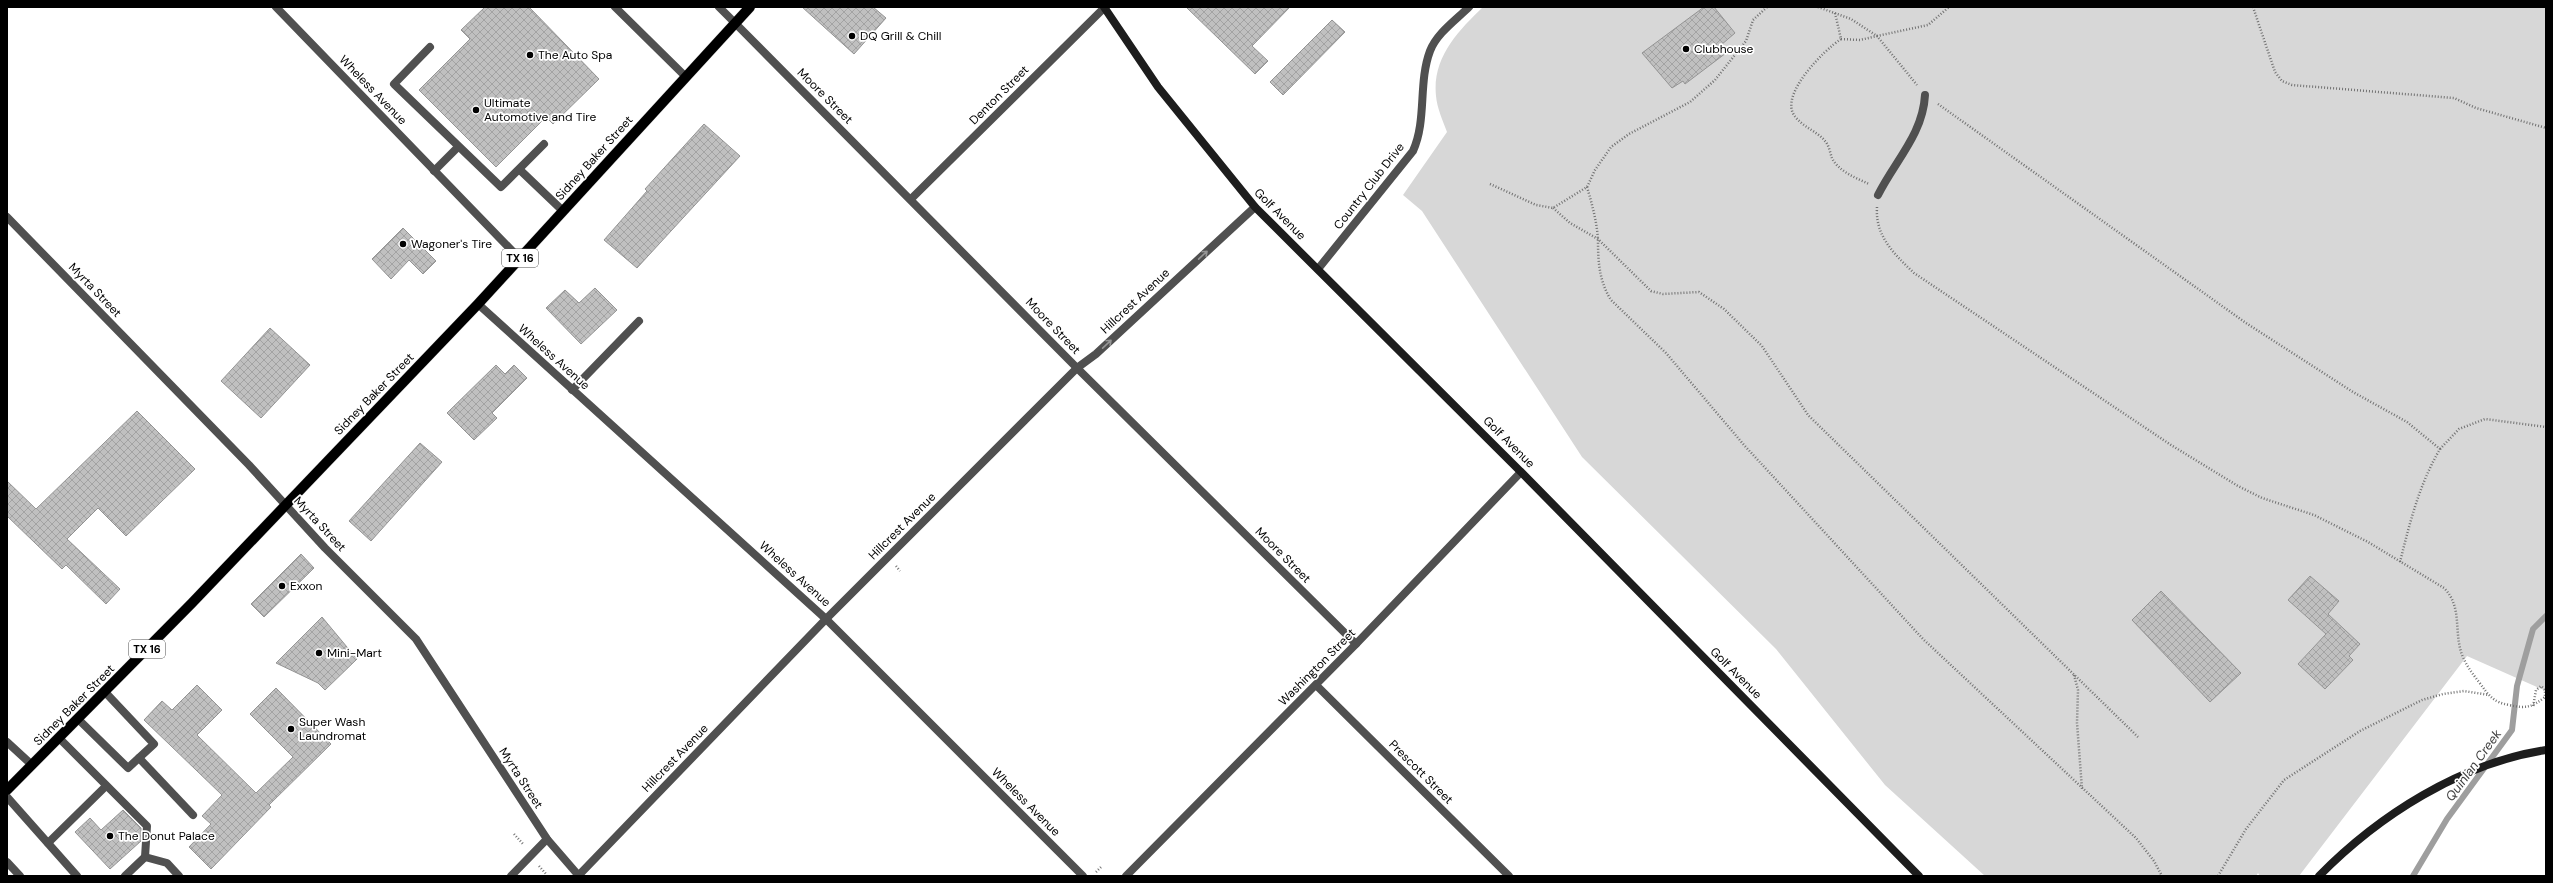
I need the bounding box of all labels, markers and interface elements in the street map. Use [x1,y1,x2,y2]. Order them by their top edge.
place label: DQ Grill & Chill [860,28,941,44]
marker: DQ Grill & Chill [847,31,857,41]
place label: Clubhouse [1694,41,1754,57]
marker: Clubhouse [1681,44,1691,54]
place label: The Auto Spa [538,47,612,63]
marker: The Auto Spa [525,50,535,60]
street label: Wheless Avenue [336,52,410,128]
street label: Denton Street [966,62,1032,128]
street label: Moore Street [794,65,857,128]
place label: Ultimate Automotive and Tire [484,95,597,125]
marker: Ultimate Automotive and Tire [471,105,481,115]
street label: Sidney Baker Street [552,112,636,204]
street label: Country Club Drive [1330,139,1408,233]
street label: Golf Avenue [1251,185,1309,243]
place label: Wagoner's Tire [411,236,492,252]
marker: Wagoner's Tire [398,239,408,249]
road number: TX 16 [502,249,538,267]
one-way arrow [1198,250,1208,260]
street label: Myrta Street [65,259,125,321]
street label: Hillcrest Avenue [1097,265,1173,337]
street label: Moore Street [1022,294,1084,358]
street label: Wheless Avenue [515,321,593,393]
one-way arrow [1102,339,1112,348]
street label: Sidney Baker Street [331,349,418,439]
street label: Golf Avenue [1480,413,1538,471]
street label: Hillcrest Avenue [865,489,939,563]
street label: Myrta Street [290,493,350,555]
street label: Moore Street [1252,524,1315,587]
street label: Wheless Avenue [756,538,834,610]
place label: Exxon [290,578,323,594]
marker: Exxon [277,581,287,591]
street label: Washington Street [1275,625,1359,709]
road number: TX 16 [129,640,165,658]
street label: Golf Avenue [1707,644,1765,702]
place label: Mini-Mart [327,645,382,661]
marker: Mini-Mart [314,648,324,658]
street label: Sidney Baker Street [30,661,118,749]
place label: Super Wash Laundromat [299,714,367,744]
street label: Hillcrest Avenue [638,720,712,795]
marker: Super Wash Laundromat [286,724,296,734]
water label: Quinlan Creek [2442,726,2505,805]
street label: Prescott Street [1386,737,1457,808]
street label: Myrta Street [495,744,547,812]
street label: Wheless Avenue [988,764,1064,840]
place label: The Donut Palace [118,828,215,844]
marker: The Donut Palace [105,831,115,841]

